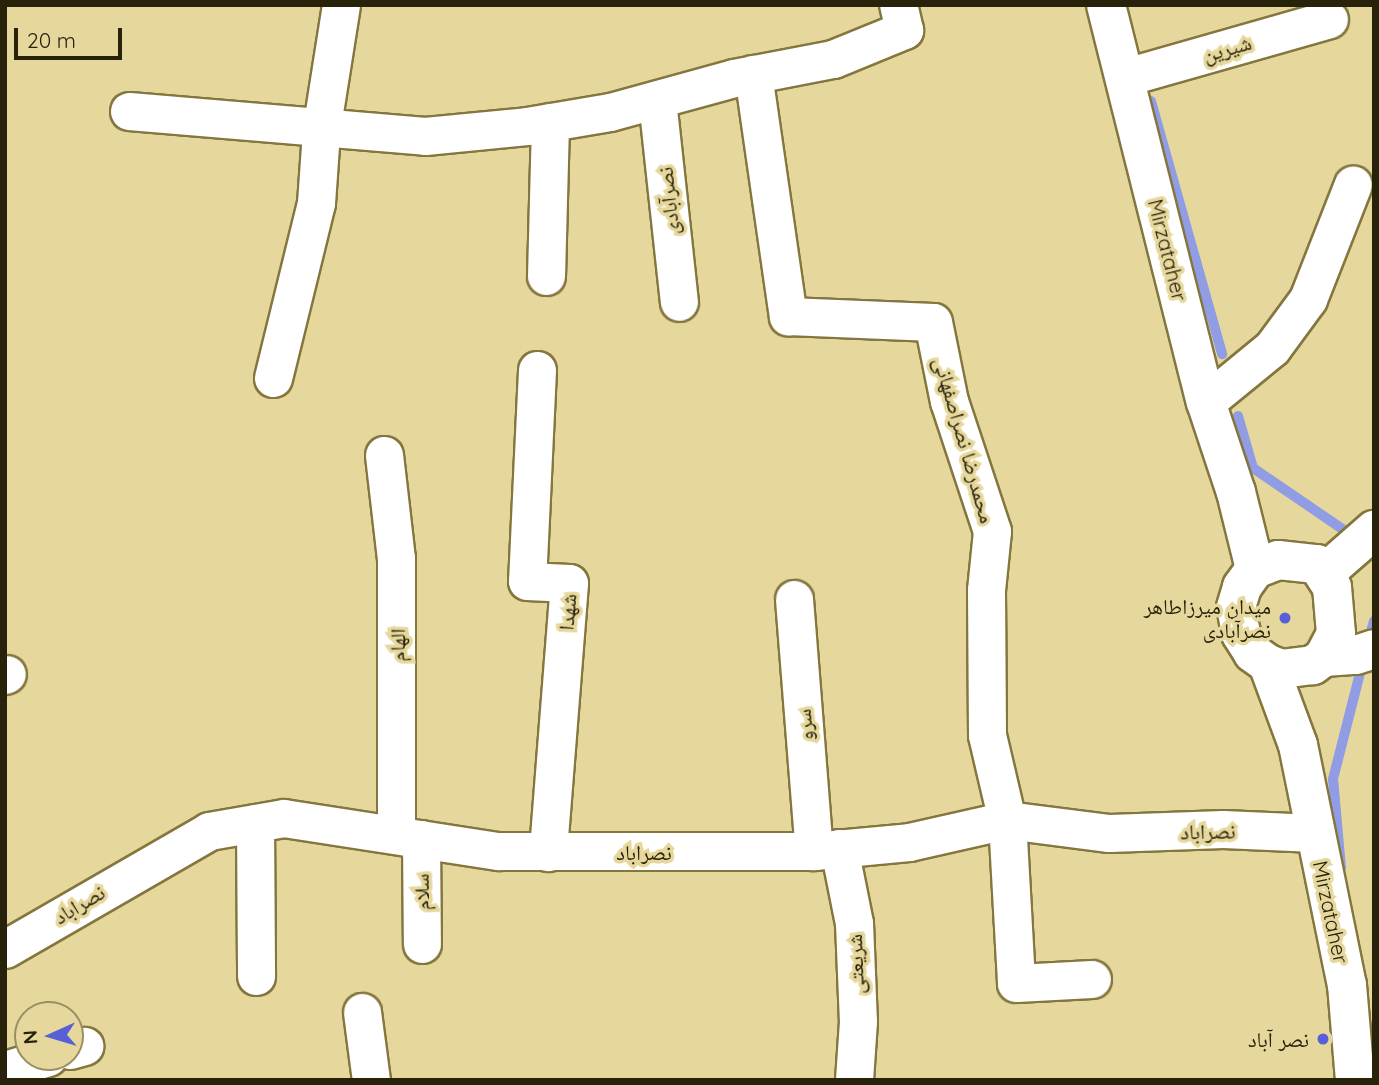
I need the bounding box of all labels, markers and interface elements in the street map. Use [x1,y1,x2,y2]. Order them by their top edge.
scale bar [18,14,126,58]
text: 20 m [27,27,76,53]
street label: شیرین [1200,29,1254,67]
street label: نصرآبادی [652,166,684,236]
street label: Mirzataher [1143,196,1193,304]
street label: محمدرضا نصراصفهانی [929,354,1001,526]
street label: شهدا [553,593,581,631]
place label: میدان میرزاطاهر نصرآبادی [1144,593,1271,643]
marker: میدان میرزاطاهر نصرآبادی [1277,610,1293,626]
street label: الهام [384,628,410,662]
street label: سرو [790,708,818,742]
street label: نصراباد [1180,818,1236,844]
street label: نصراباد [616,839,672,865]
street label: Mirzataher [1308,858,1354,966]
street label: سلام [408,873,434,911]
street label: نصراباد [49,879,109,929]
street label: شریعتی [841,933,869,995]
north arrow [14,1001,84,1071]
place label: نصر آباد [1248,1026,1309,1052]
text: N [18,1030,43,1045]
marker: نصر آباد [1315,1031,1331,1047]

